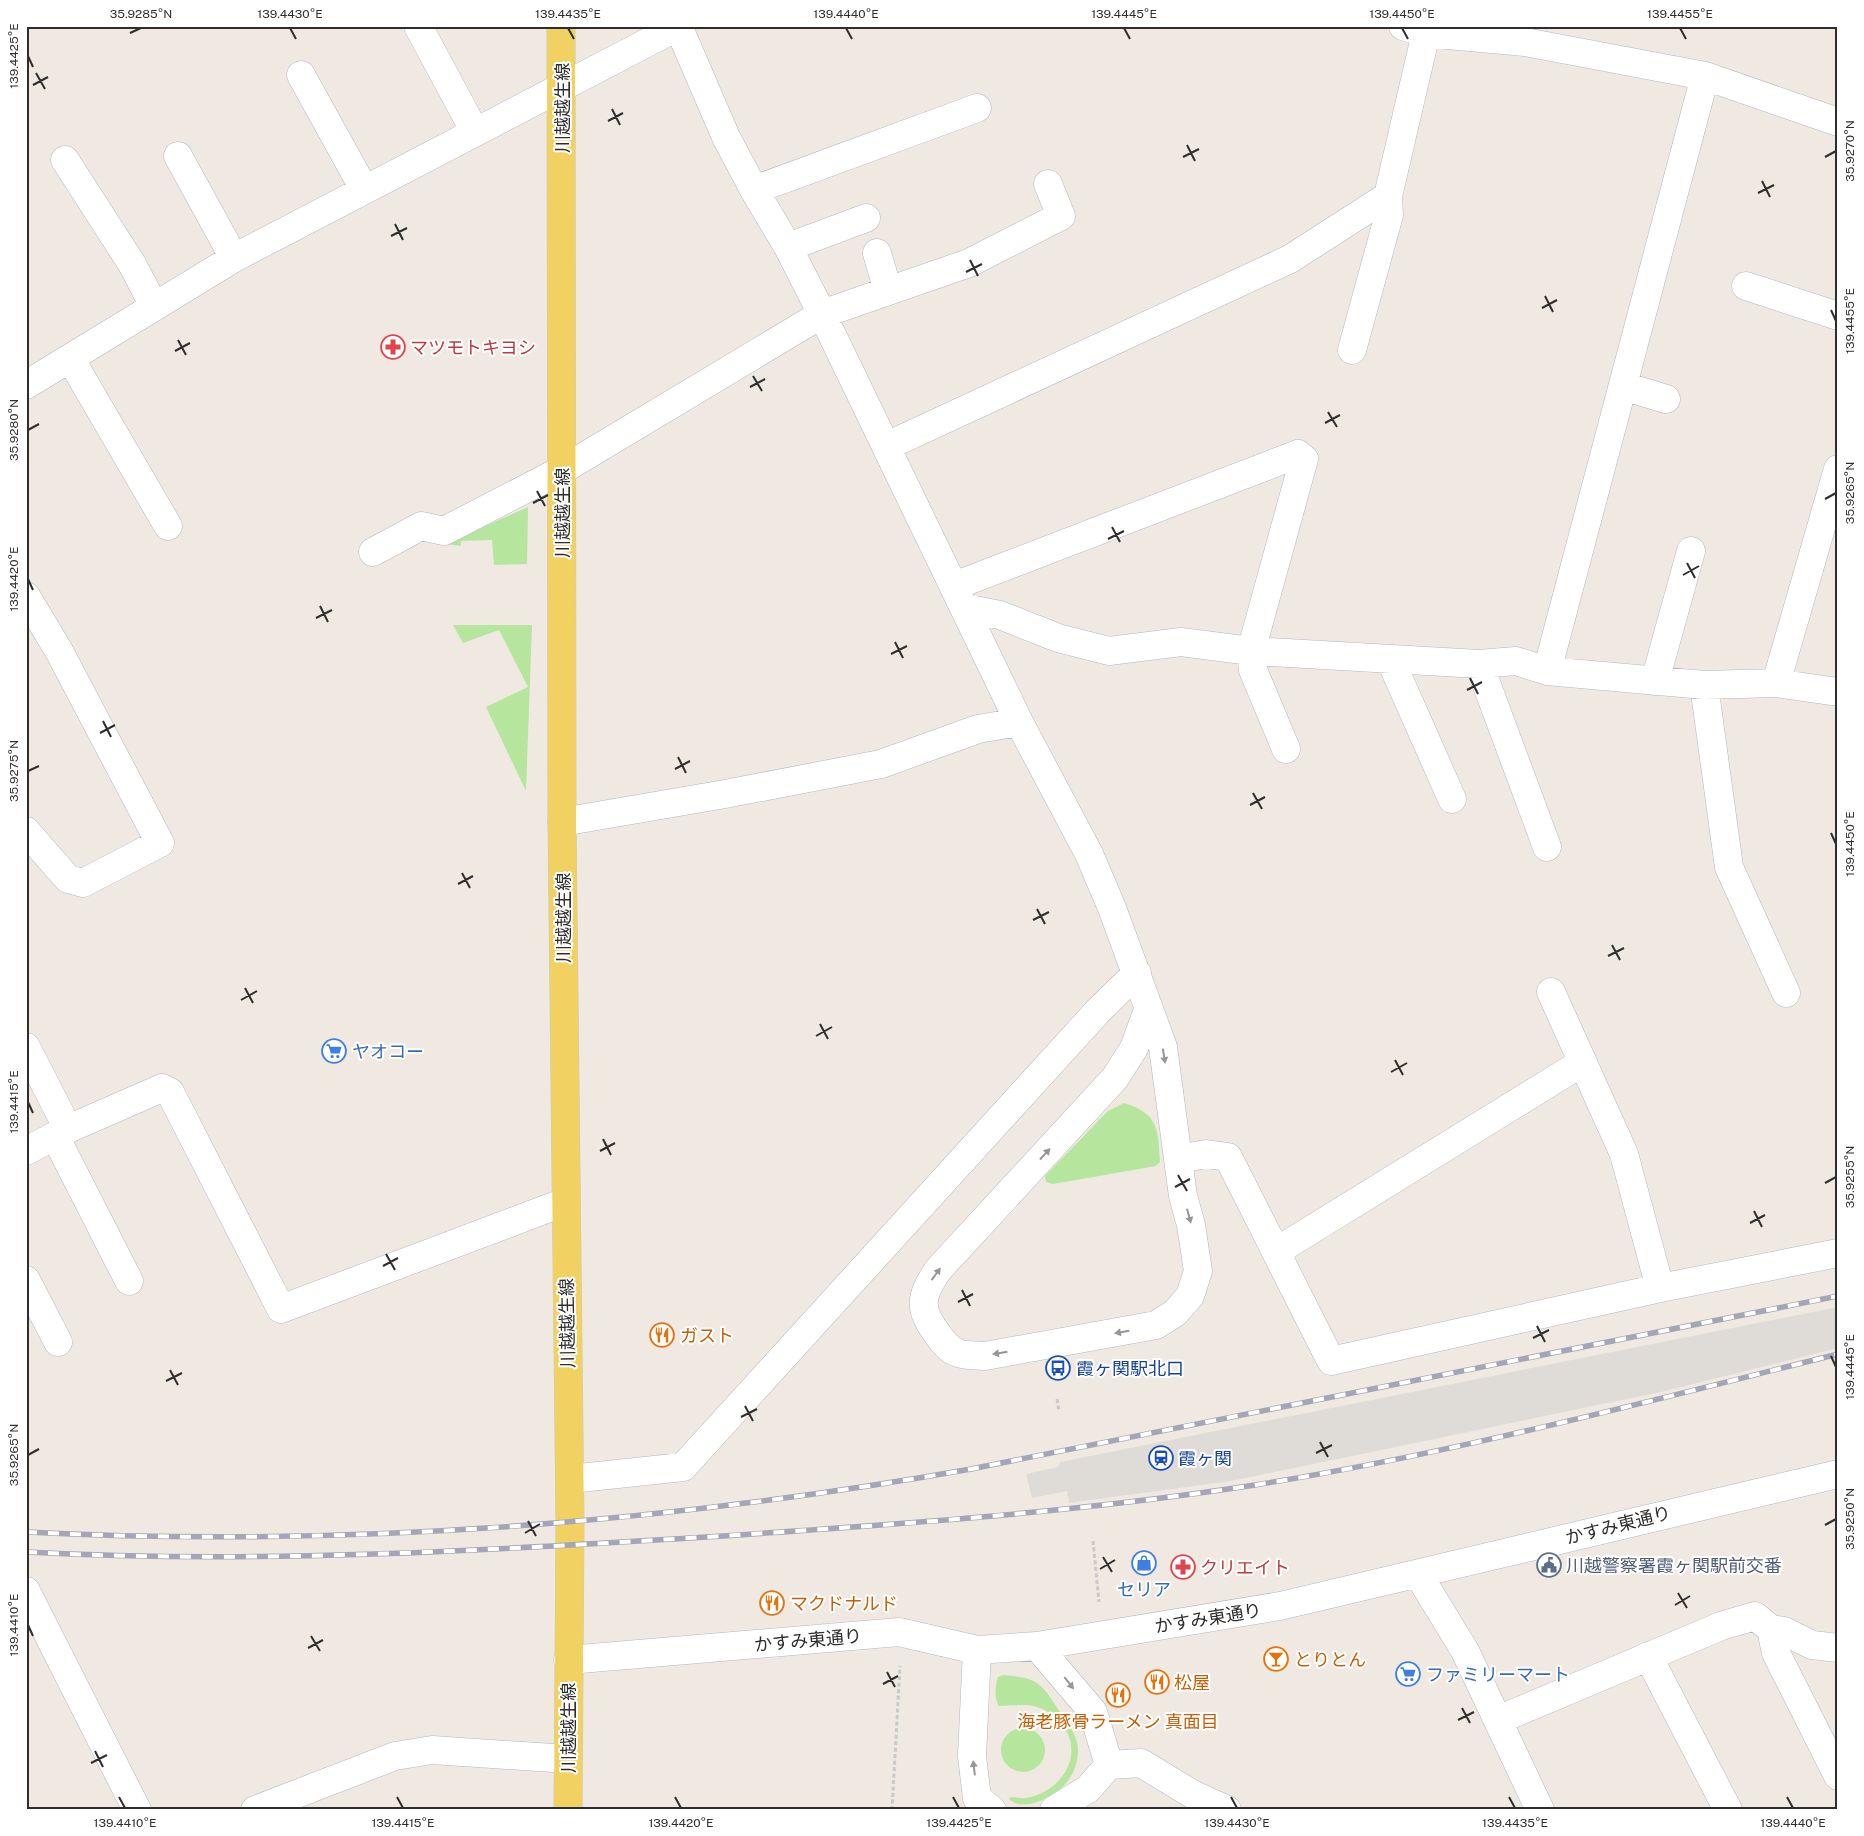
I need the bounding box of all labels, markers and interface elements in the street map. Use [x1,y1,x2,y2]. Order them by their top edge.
text: 35.9285°N [110,7,172,21]
text: 139.4430°E [257,7,323,21]
text: 139.4435°E [535,7,601,21]
text: 139.4440°E [813,7,879,21]
text: 139.4445°E [1091,7,1157,21]
text: 139.4450°E [1369,7,1435,21]
text: 139.4455°E [1647,7,1713,21]
text: 139.4425°E [7,23,21,89]
street label: 川越越生線 [552,63,573,153]
text: 35.9270°N [1843,120,1857,182]
text: 139.4455°E [1843,288,1857,354]
pharmacy icon: マツモトキヨシ [380,334,406,360]
place label: マツモトキヨシ [410,337,536,358]
text: 35.9280°N [7,399,21,461]
text: 35.9265°N [1843,462,1857,524]
street label: 川越越生線 [552,468,573,558]
text: 139.4420°E [7,546,21,612]
text: 35.9275°N [7,740,21,802]
text: 139.4450°E [1843,811,1857,877]
street label: 川越越生線 [553,873,574,963]
supermarket icon: ヤオコー [321,1038,347,1064]
place label: ヤオコー [352,1041,424,1062]
one-way arrow [1160,1048,1168,1064]
text: 139.4415°E [7,1070,21,1134]
text: 35.9255°N [1843,1146,1857,1208]
one-way arrow [1039,1148,1051,1160]
one-way arrow [1185,1209,1193,1224]
one-way arrow [931,1267,941,1281]
street label: 川越越生線 [556,1278,578,1368]
restaurant icon: ガスト [649,1322,675,1348]
place label: ガスト [680,1325,734,1346]
one-way arrow [1113,1328,1129,1336]
text: 139.4445°E [1843,1334,1857,1400]
one-way arrow [992,1350,1008,1358]
bus stop icon: 霞ヶ関駅北口 [1045,1355,1071,1381]
place label: 霞ヶ関駅北口 [1076,1358,1184,1379]
text: 35.9265°N [7,1424,21,1486]
station icon: 霞ヶ関 [1148,1445,1174,1471]
place label: 霞ヶ関 [1178,1448,1232,1469]
text: 35.9250°N [1843,1488,1857,1550]
street label: かすみ東通り [1563,1502,1673,1548]
shop icon: セリア [1131,1550,1157,1576]
public building icon: 川越警察署霞ヶ関駅前交番 [1536,1552,1562,1578]
pharmacy icon: クリエイト [1170,1554,1196,1580]
place label: 川越警察署霞ヶ関駅前交番 [1566,1555,1782,1576]
place label: クリエイト [1200,1557,1290,1578]
place label: セリア [1117,1579,1171,1600]
restaurant icon: マクドナルド [759,1590,785,1616]
place label: マクドナルド [790,1593,898,1614]
text: 139.4410°E [7,1594,21,1656]
street label: かすみ東通り [1153,1599,1263,1637]
street label: かすみ東通り [753,1625,863,1655]
bar icon: とりとん [1263,1646,1289,1672]
place label: とりとん [1294,1649,1366,1670]
supermarket icon: ファミリーマート [1395,1661,1421,1687]
place label: ファミリーマート [1426,1664,1570,1685]
restaurant icon: 松屋 [1144,1669,1170,1695]
place label: 松屋 [1174,1672,1210,1693]
one-way arrow [1064,1676,1074,1689]
restaurant icon: 海老豚骨ラーメン 真面目 [1105,1682,1131,1708]
street label: 川越越生線 [558,1683,579,1773]
place label: 海老豚骨ラーメン 真面目 [1017,1711,1219,1732]
one-way arrow [970,1760,978,1776]
text: 139.4410°E [94,1816,156,1830]
text: 139.4415°E [371,1816,435,1830]
text: 139.4420°E [648,1816,714,1830]
text: 139.4425°E [926,1816,992,1830]
text: 139.4430°E [1204,1816,1270,1830]
text: 139.4435°E [1482,1816,1548,1830]
text: 139.4440°E [1760,1816,1826,1830]

